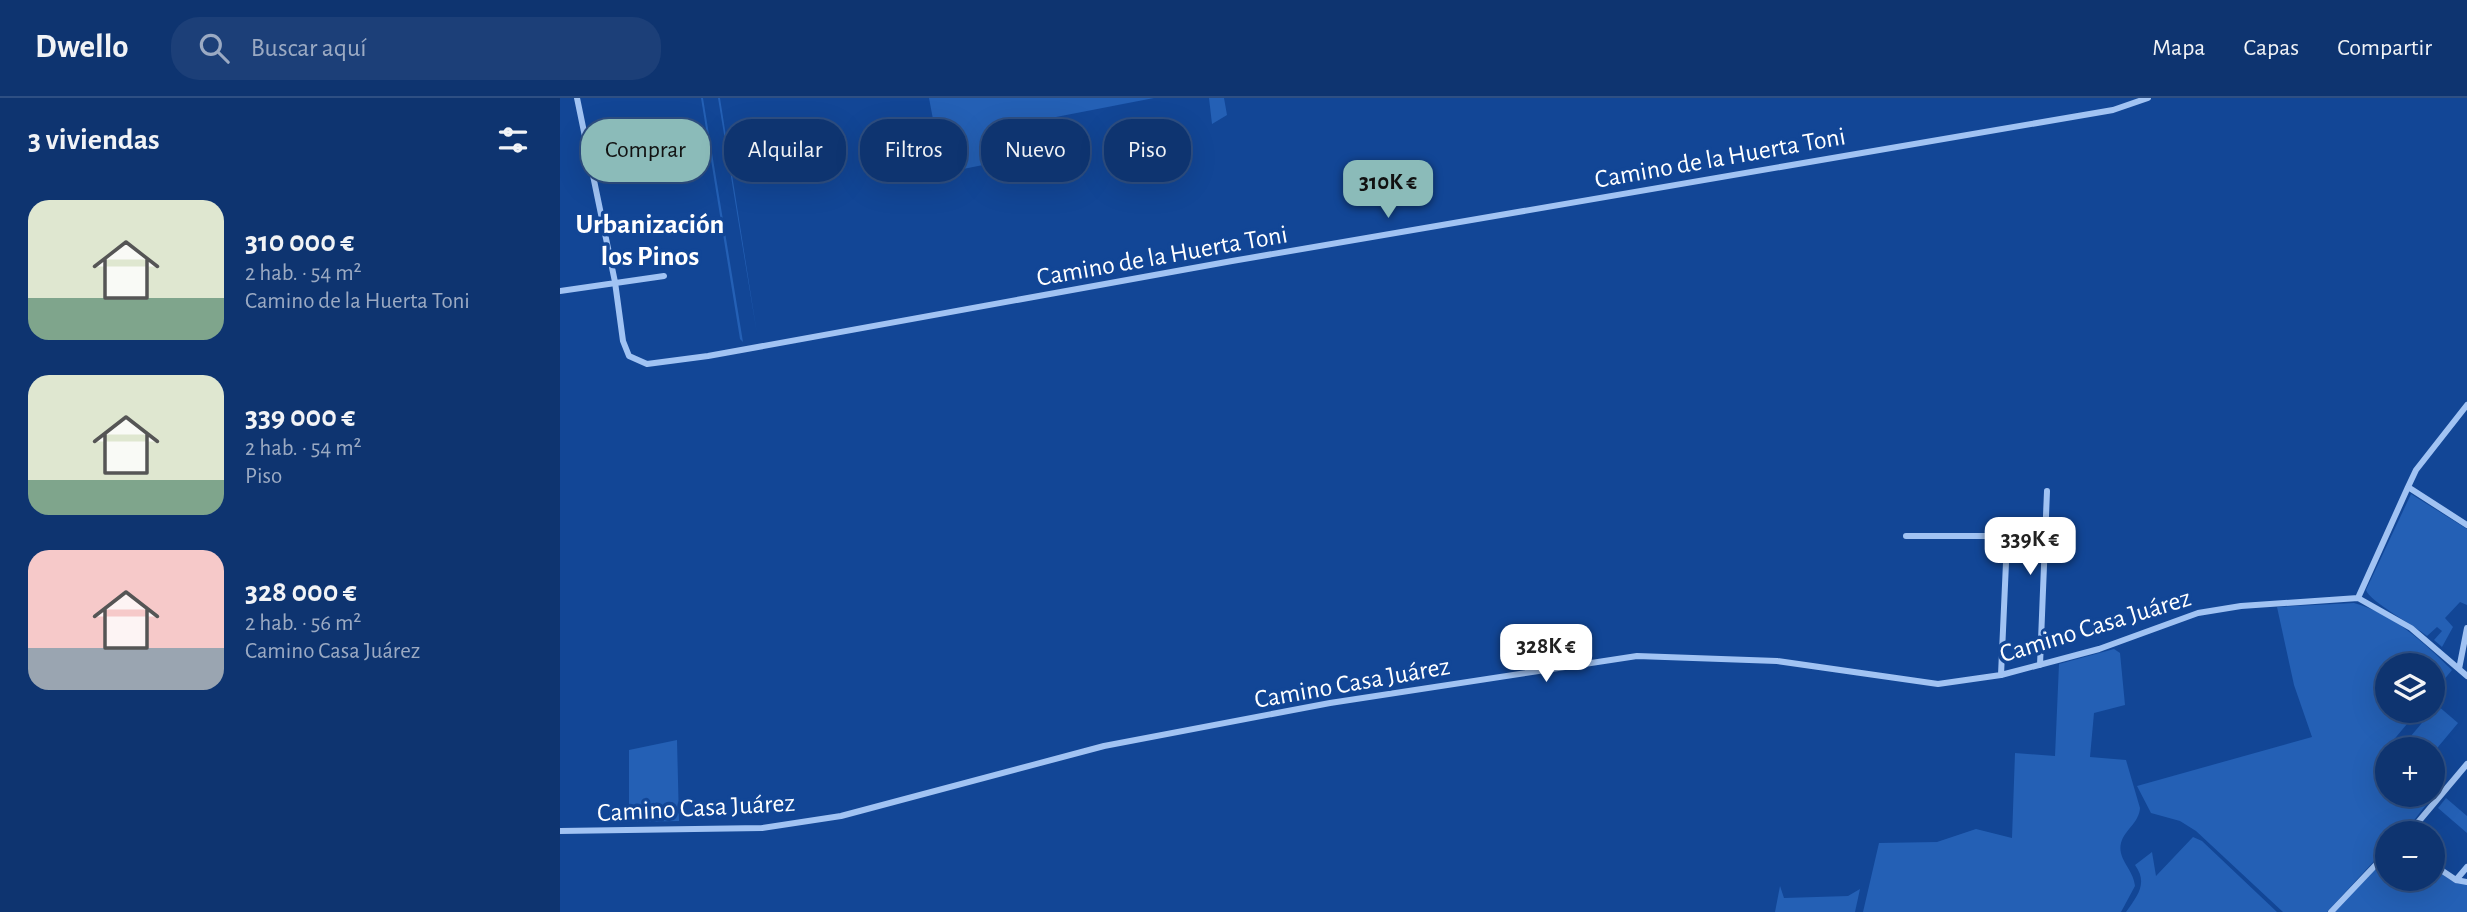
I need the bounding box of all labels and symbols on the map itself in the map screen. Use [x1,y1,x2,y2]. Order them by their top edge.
street label: Camino de la Huerta Toni [1593,123,1848,193]
pin: 310K € [1331,160,1445,220]
district label: Urbanización los Pinos [576,211,724,271]
street label: Camino de la Huerta Toni [1035,221,1290,291]
pin: 339K € [1973,518,2087,577]
street label: Camino Casa Juárez [1997,585,2194,667]
pin: 328K € [1489,624,1603,684]
street label: Camino Casa Juárez [1252,653,1452,713]
street label: Camino Casa Juárez [596,790,796,826]

